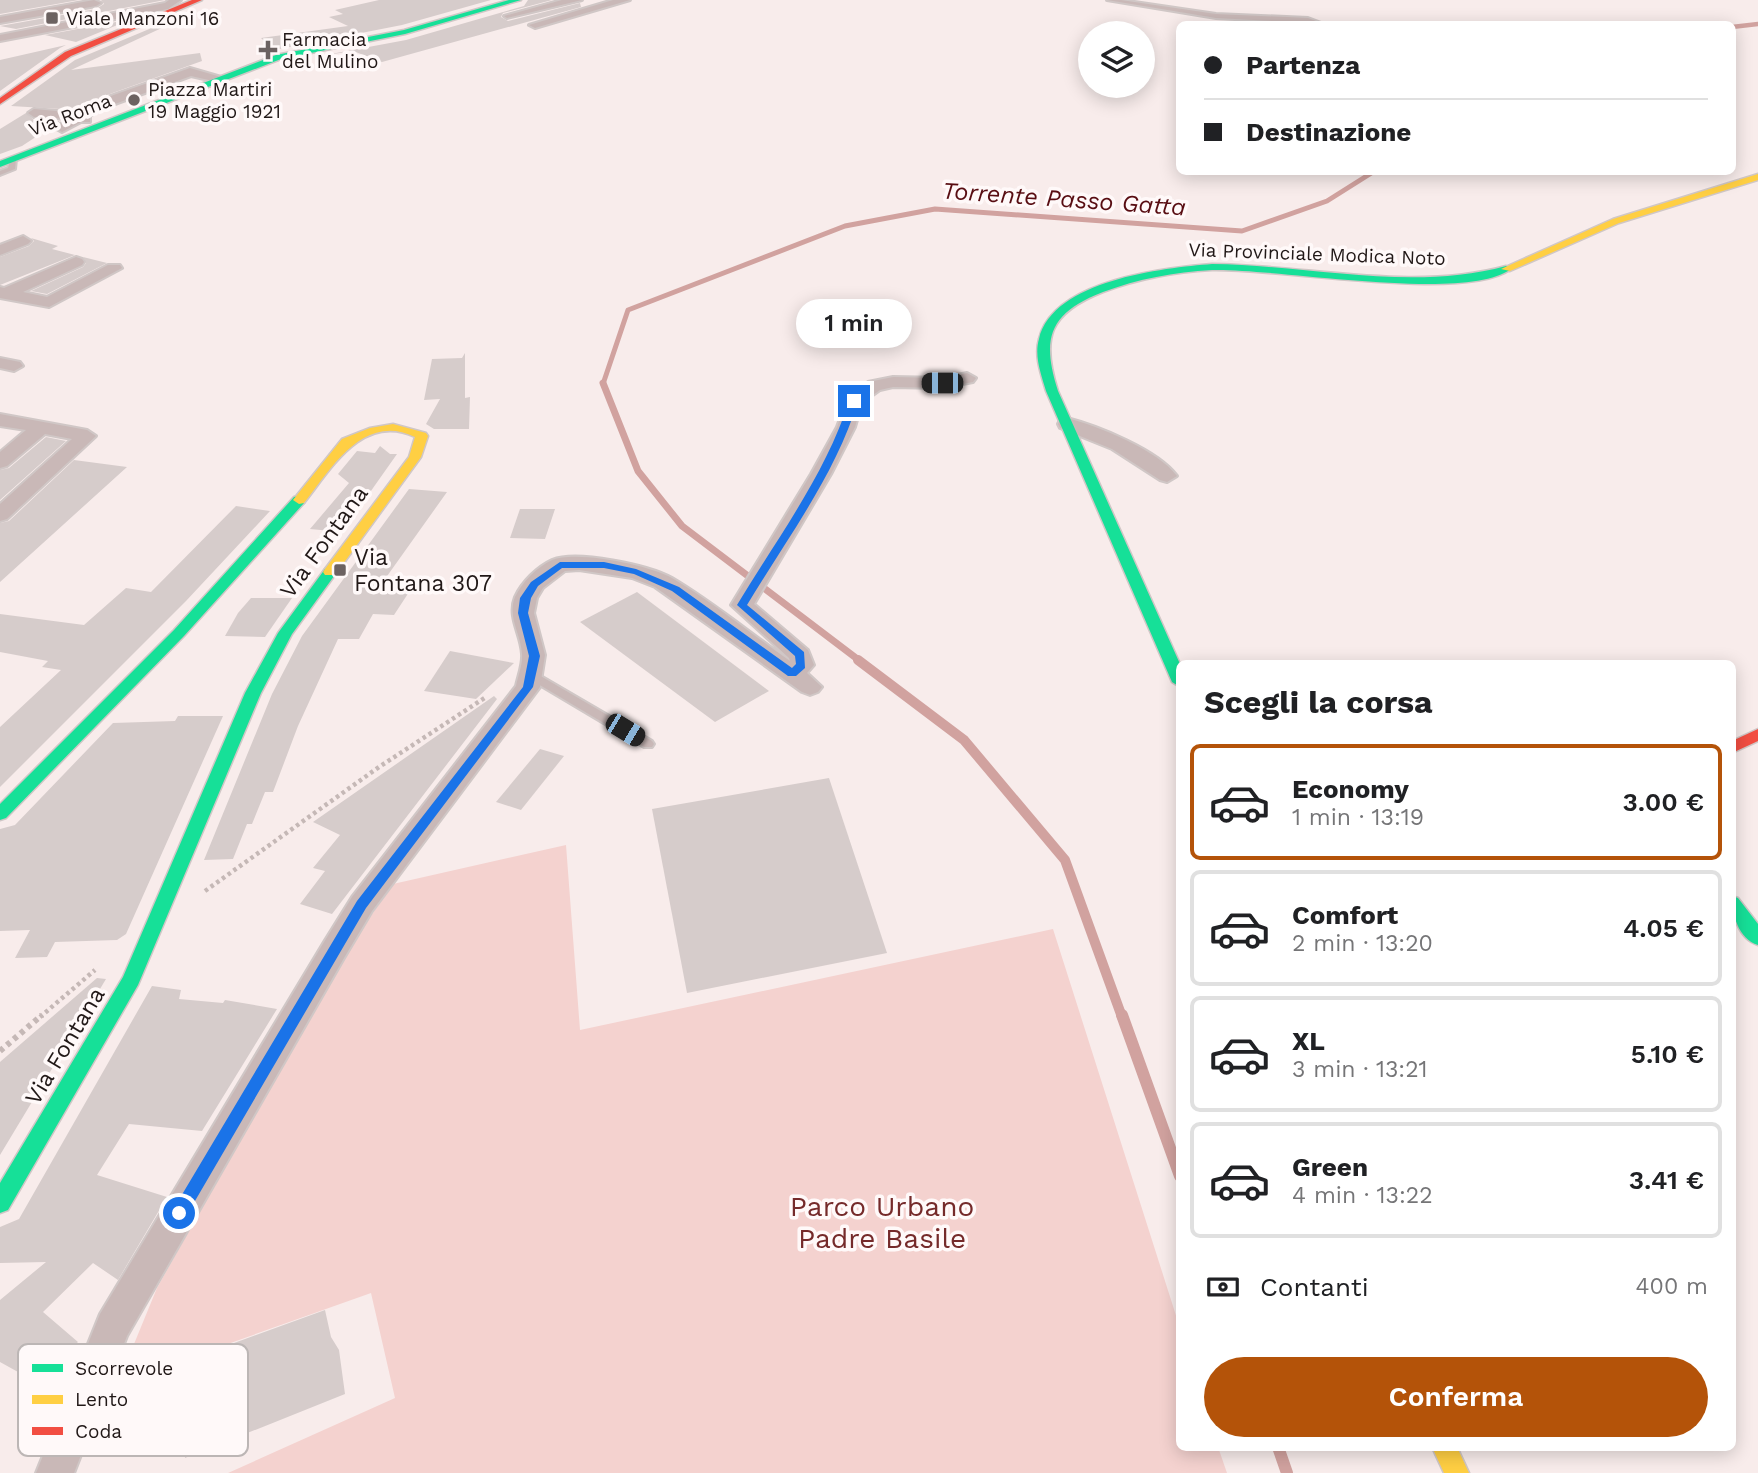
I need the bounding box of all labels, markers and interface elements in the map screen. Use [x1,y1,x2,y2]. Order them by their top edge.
place label: Viale Manzoni 16 [66,7,219,30]
marker: Viale Manzoni 16 [44,10,60,26]
map controls [1078,21,1155,98]
button: layers [1078,21,1155,98]
place label: Farmacia del Mulino [282,28,378,73]
marker: Farmacia del Mulino [260,42,276,58]
text: Partenza [1246,50,1360,80]
place label: Piazza Martiri 19 Maggio 1921 [148,78,281,123]
street label: Via Roma [25,89,115,141]
marker: Piazza Martiri 19 Maggio 1921 [126,92,142,108]
text: Destinazione [1246,117,1411,147]
water label: Torrente Passo Gatta [941,177,1187,221]
street label: Via Provinciale Modica Noto [1188,238,1446,270]
callout: 1 min [796,300,912,348]
text: 1 min [824,310,884,337]
car [922,373,964,394]
route end [838,385,870,417]
street label: Via Fontana [274,481,374,603]
place label: Via Fontana 307 [354,544,492,597]
marker: Via Fontana 307 [332,562,348,578]
text: Scegli la corsa [1204,683,1433,721]
car [602,710,649,750]
icon: car [1208,771,1271,834]
text: Economy [1292,774,1409,804]
text: 3.00 € [1623,787,1704,817]
text: 1 min · 13:19 [1292,804,1424,831]
icon: car [1208,897,1271,960]
text: Comfort [1292,900,1398,930]
text: 4.05 € [1623,913,1704,943]
text: 2 min · 13:20 [1292,930,1433,957]
street label: Via Fontana [19,983,111,1109]
icon: car [1208,1023,1271,1086]
text: XL [1292,1026,1325,1056]
text: 5.10 € [1631,1039,1704,1069]
text: 3 min · 13:21 [1292,1056,1428,1083]
icon: car [1208,1149,1271,1212]
text: Green [1292,1152,1368,1182]
text: 3.41 € [1629,1165,1704,1195]
text: 4 min · 13:22 [1292,1182,1433,1209]
park label: Parco Urbano Padre Basile [790,1190,974,1255]
route start [163,1197,195,1229]
icon: cash [1204,1268,1242,1306]
text: Contanti [1260,1272,1369,1302]
text: 400 m [1636,1273,1708,1300]
legend [18,1344,248,1456]
text: Scorrevole [75,1357,173,1380]
button: Conferma [1204,1357,1708,1437]
text: Lento [75,1388,128,1411]
text: Coda [75,1420,122,1443]

